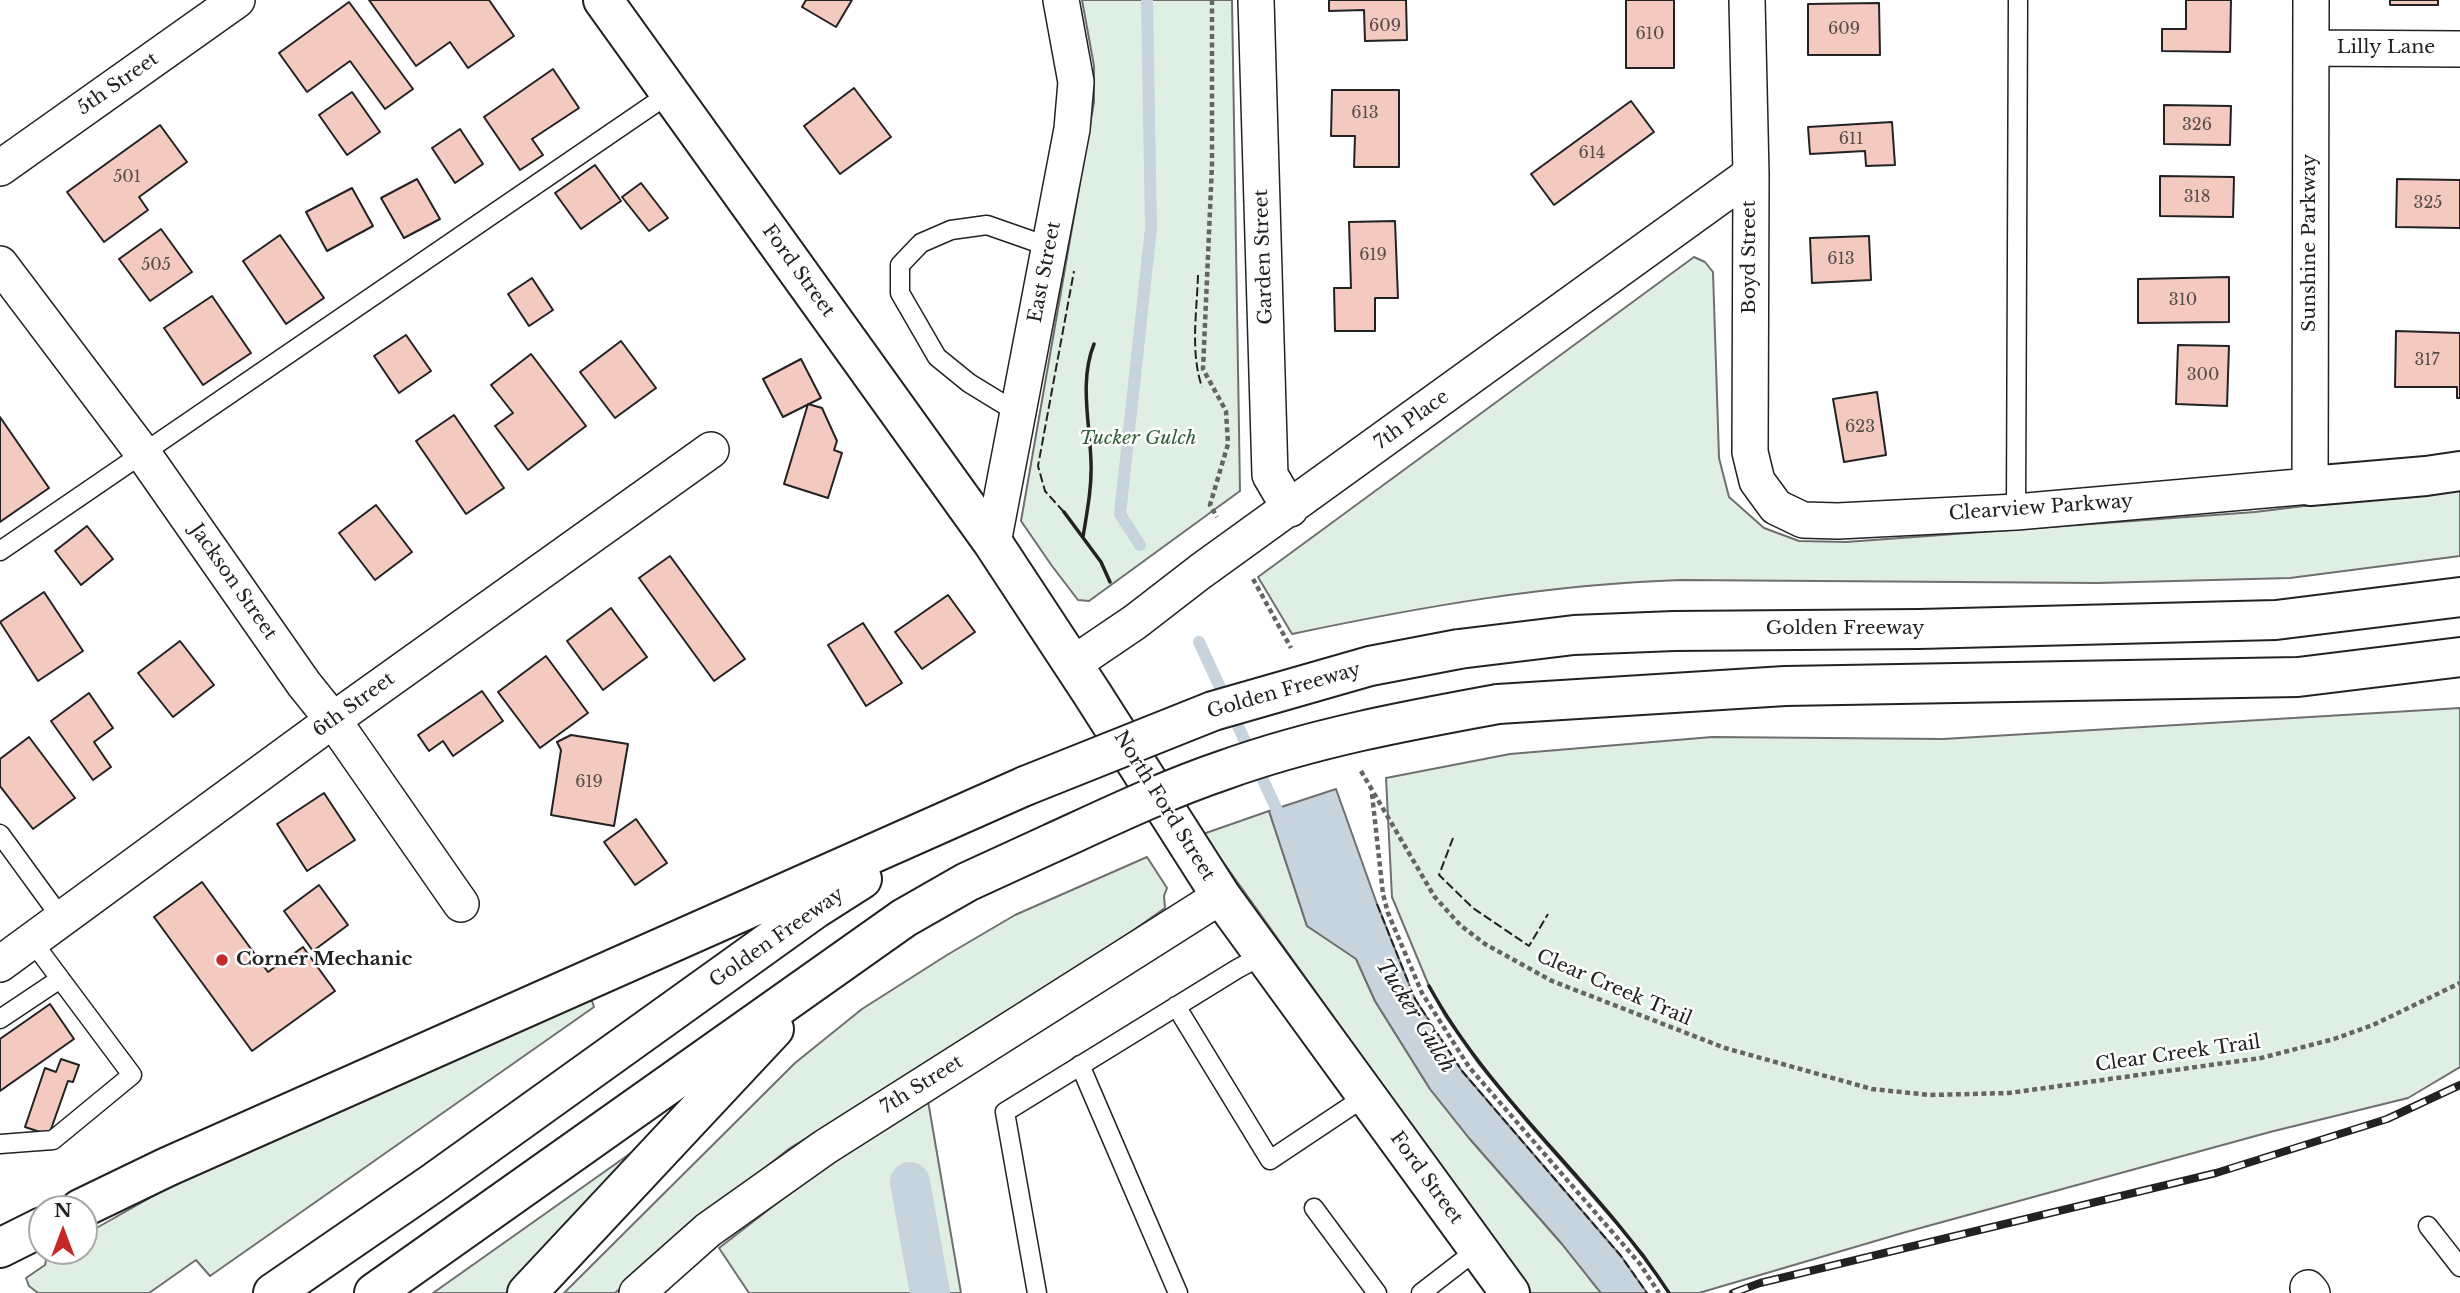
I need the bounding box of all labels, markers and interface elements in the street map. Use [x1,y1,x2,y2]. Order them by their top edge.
house number: 609 [1369,16,1401,36]
house number: 609 [1828,19,1860,39]
house number: 610 [1636,24,1664,44]
street label: Lilly Lane [2337,37,2435,59]
street label: 5th Street [73,48,163,120]
house number: 613 [1351,103,1379,123]
house number: 326 [2182,115,2212,135]
house number: 611 [1839,129,1863,149]
house number: 614 [1579,143,1605,163]
street label: Sunshine Parkway [2299,154,2321,332]
house number: 501 [113,167,141,187]
house number: 318 [2184,187,2210,207]
street label: Garden Street [1250,189,1278,325]
house number: 325 [2414,193,2442,213]
street label: Boyd Street [1739,200,1761,314]
street label: East Street [1024,219,1066,325]
street label: Ford Street [757,220,839,322]
house number: 619 [1359,245,1387,265]
house number: 613 [1827,249,1855,269]
house number: 505 [141,255,171,275]
house number: 310 [2169,290,2197,310]
house number: 317 [2414,350,2440,370]
house number: 300 [2187,365,2219,385]
street label: 7th Place [1370,385,1454,455]
house number: 623 [1845,417,1875,437]
park label: Tucker Gulch [1079,428,1197,450]
street label: Clearview Parkway [1948,490,2134,526]
street label: Jackson Street [185,520,281,644]
street label: Golden Freeway [1766,618,1924,640]
street label: Golden Freeway [1205,658,1363,724]
street label: 6th Street [309,668,399,742]
street label: North Ford Street [1109,727,1219,885]
house number: 619 [575,772,603,792]
street label: Golden Freeway [706,883,848,993]
street label: Clear Creek Trail [1533,945,1695,1031]
place label: Corner Mechanic [236,949,412,971]
marker: Corner Mechanic [214,952,230,968]
water label: Tucker Gulch [1370,954,1460,1078]
street label: Clear Creek Trail [2094,1031,2262,1077]
street label: 7th Street [877,1051,967,1119]
street label: Ford Street [1385,1127,1467,1229]
north arrow [28,1195,98,1265]
text: N [54,1199,72,1222]

